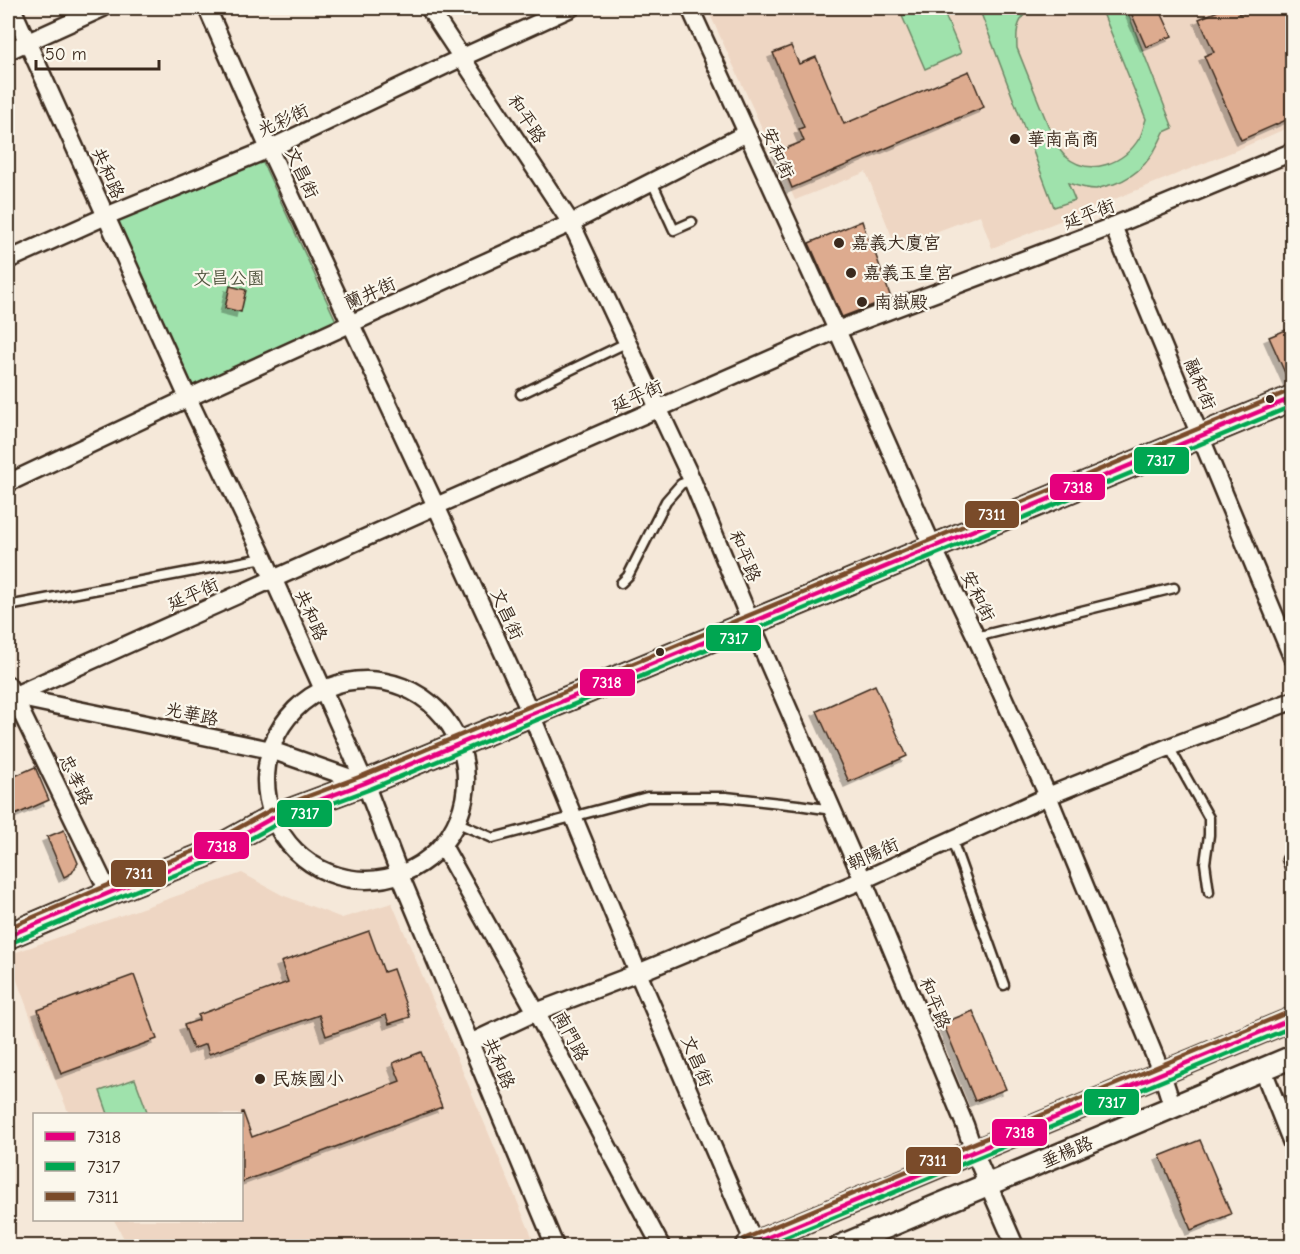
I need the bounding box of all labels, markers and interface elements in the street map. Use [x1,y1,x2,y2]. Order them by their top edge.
scale bar [36,33,159,71]
text: 50 m [45,44,87,65]
street label: 和平路 [503,91,550,148]
street label: 光彩街 [254,100,312,141]
street label: 安和街 [757,124,798,182]
place label: 華南高商 [1027,129,1099,150]
marker: 華南高商 [1008,132,1022,146]
street label: 共和路 [87,144,128,202]
street label: 文昌街 [281,144,322,202]
street label: 延平街 [1060,195,1118,234]
place label: 嘉義大廈宮 [851,233,941,254]
marker: 嘉義大廈宮 [832,236,846,250]
place label: 嘉義玉皇宮 [863,263,953,284]
marker: 嘉義玉皇宮 [844,266,858,280]
park label: 文昌公園 [193,268,265,289]
street label: 蘭井街 [341,273,399,314]
place label: 南嶽殿 [874,292,928,313]
marker: 南嶽殿 [855,295,869,309]
street label: 融和街 [1179,355,1220,413]
street label: 延平街 [608,376,666,417]
unlabelled marker [1264,393,1276,405]
line badge: 7317 [1133,446,1190,475]
text: 7317 [1147,452,1176,470]
line badge: 7318 [1049,473,1106,501]
text: 7318 [1063,479,1093,497]
line badge: 7311 [964,500,1020,529]
text: 7311 [978,506,1006,524]
street label: 和平路 [724,527,765,585]
street label: 安和街 [956,567,999,625]
street label: 延平街 [164,574,222,615]
street label: 文昌街 [486,585,527,643]
street label: 共和路 [290,586,331,644]
line badge: 7317 [705,624,762,652]
text: 7317 [720,630,749,648]
unlabelled marker [654,646,666,658]
line badge: 7318 [579,668,636,697]
text: 7318 [592,674,622,692]
street label: 光華路 [163,699,220,730]
street label: 忠孝路 [54,751,97,809]
line badge: 7317 [276,799,333,828]
text: 7317 [291,805,320,823]
line badge: 7318 [193,831,250,860]
street label: 朝陽街 [844,834,902,875]
text: 7318 [207,838,237,856]
line badge: 7311 [110,859,167,888]
text: 7311 [125,865,153,883]
street label: 和平路 [915,974,954,1032]
street label: 南門路 [549,1007,593,1065]
street label: 文昌街 [676,1032,717,1090]
street label: 共和路 [478,1034,519,1092]
place label: 民族國小 [272,1069,344,1090]
marker: 民族國小 [253,1072,267,1086]
line badge: 7317 [1083,1088,1140,1116]
text: 7317 [1098,1094,1127,1112]
legend [33,1113,243,1221]
line badge: 7318 [991,1118,1048,1147]
text: 7318 [1005,1124,1035,1142]
text: 7318 [87,1127,121,1148]
street label: 垂楊路 [1038,1132,1096,1173]
line badge: 7311 [905,1146,962,1175]
text: 7311 [919,1152,947,1170]
text: 7317 [87,1157,121,1178]
text: 7311 [87,1187,119,1208]

